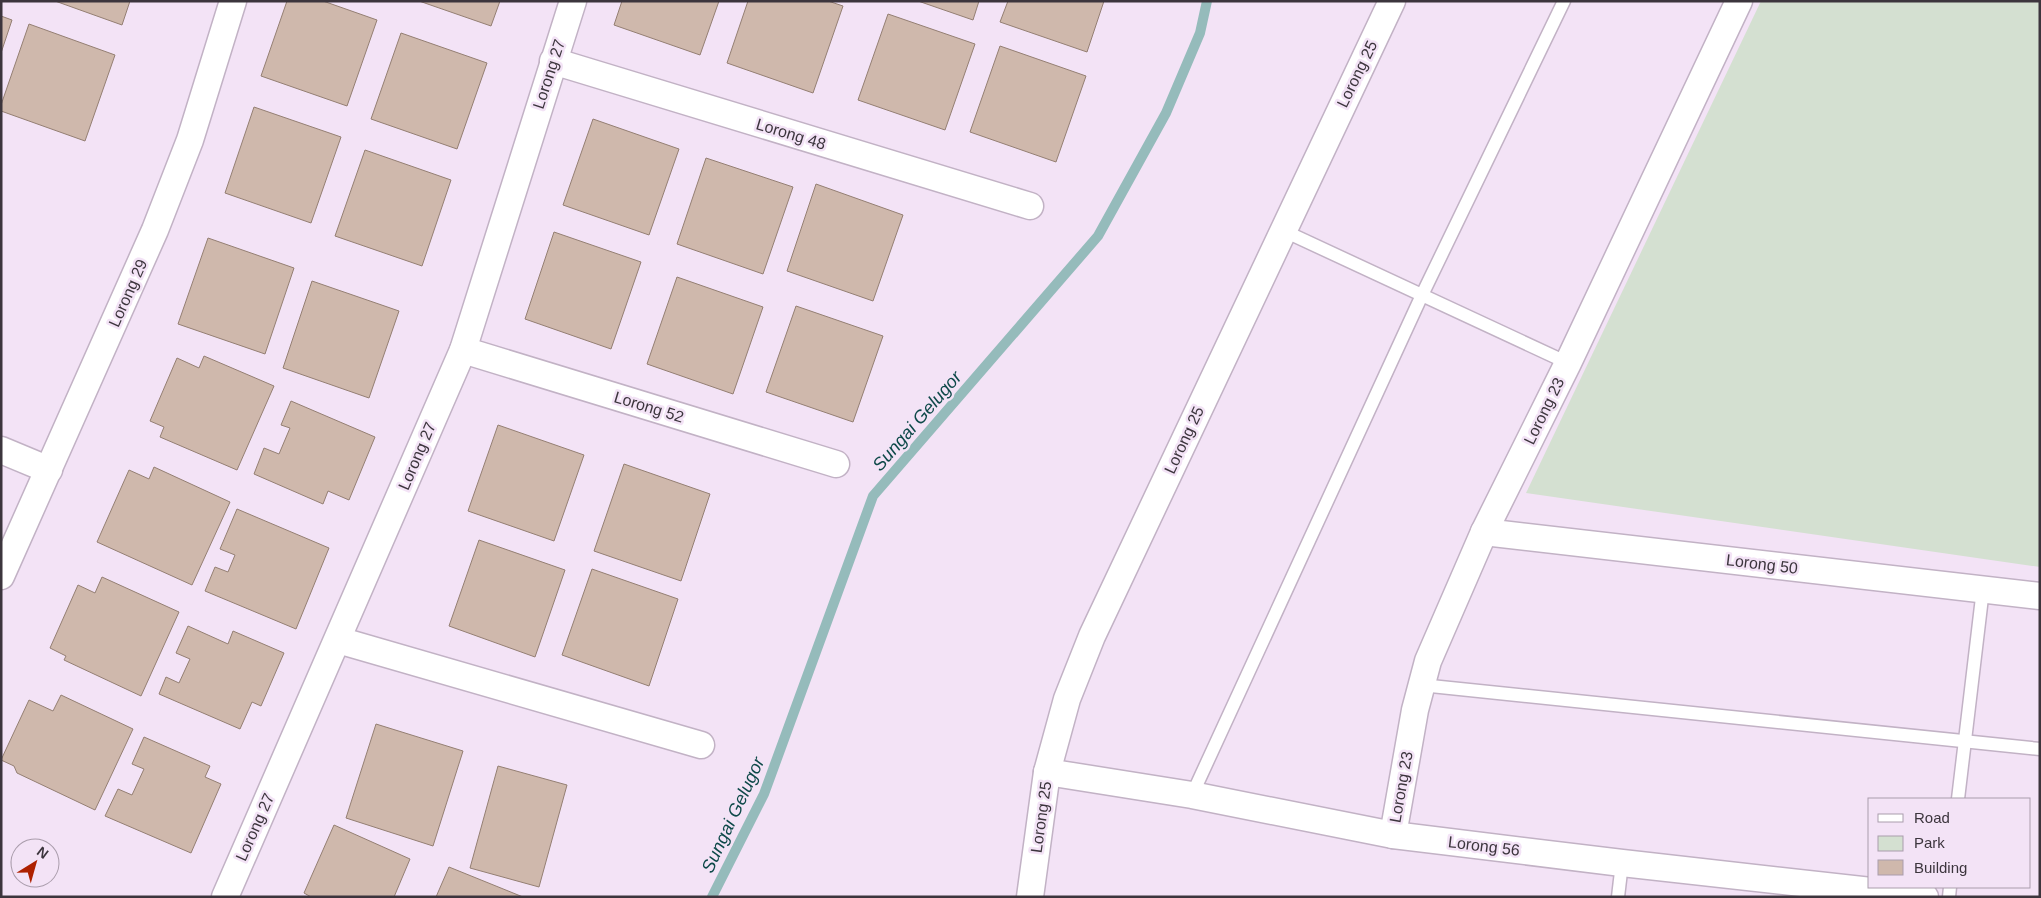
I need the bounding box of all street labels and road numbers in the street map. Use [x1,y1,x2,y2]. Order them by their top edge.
street label: Lorong 27 [530,37,568,111]
street label: Lorong 25 [1334,38,1380,110]
street label: Lorong 48 [754,115,828,153]
street label: Lorong 29 [106,257,150,329]
street label: Lorong 23 [1521,375,1567,447]
street label: Lorong 52 [612,388,686,426]
street label: Lorong 25 [1161,404,1207,476]
street label: Lorong 27 [395,419,439,492]
street label: Lorong 50 [1725,551,1799,577]
street label: Lorong 23 [1386,750,1416,824]
street label: Lorong 25 [1028,780,1054,854]
street label: Lorong 27 [233,791,277,863]
street label: Lorong 56 [1447,833,1521,859]

